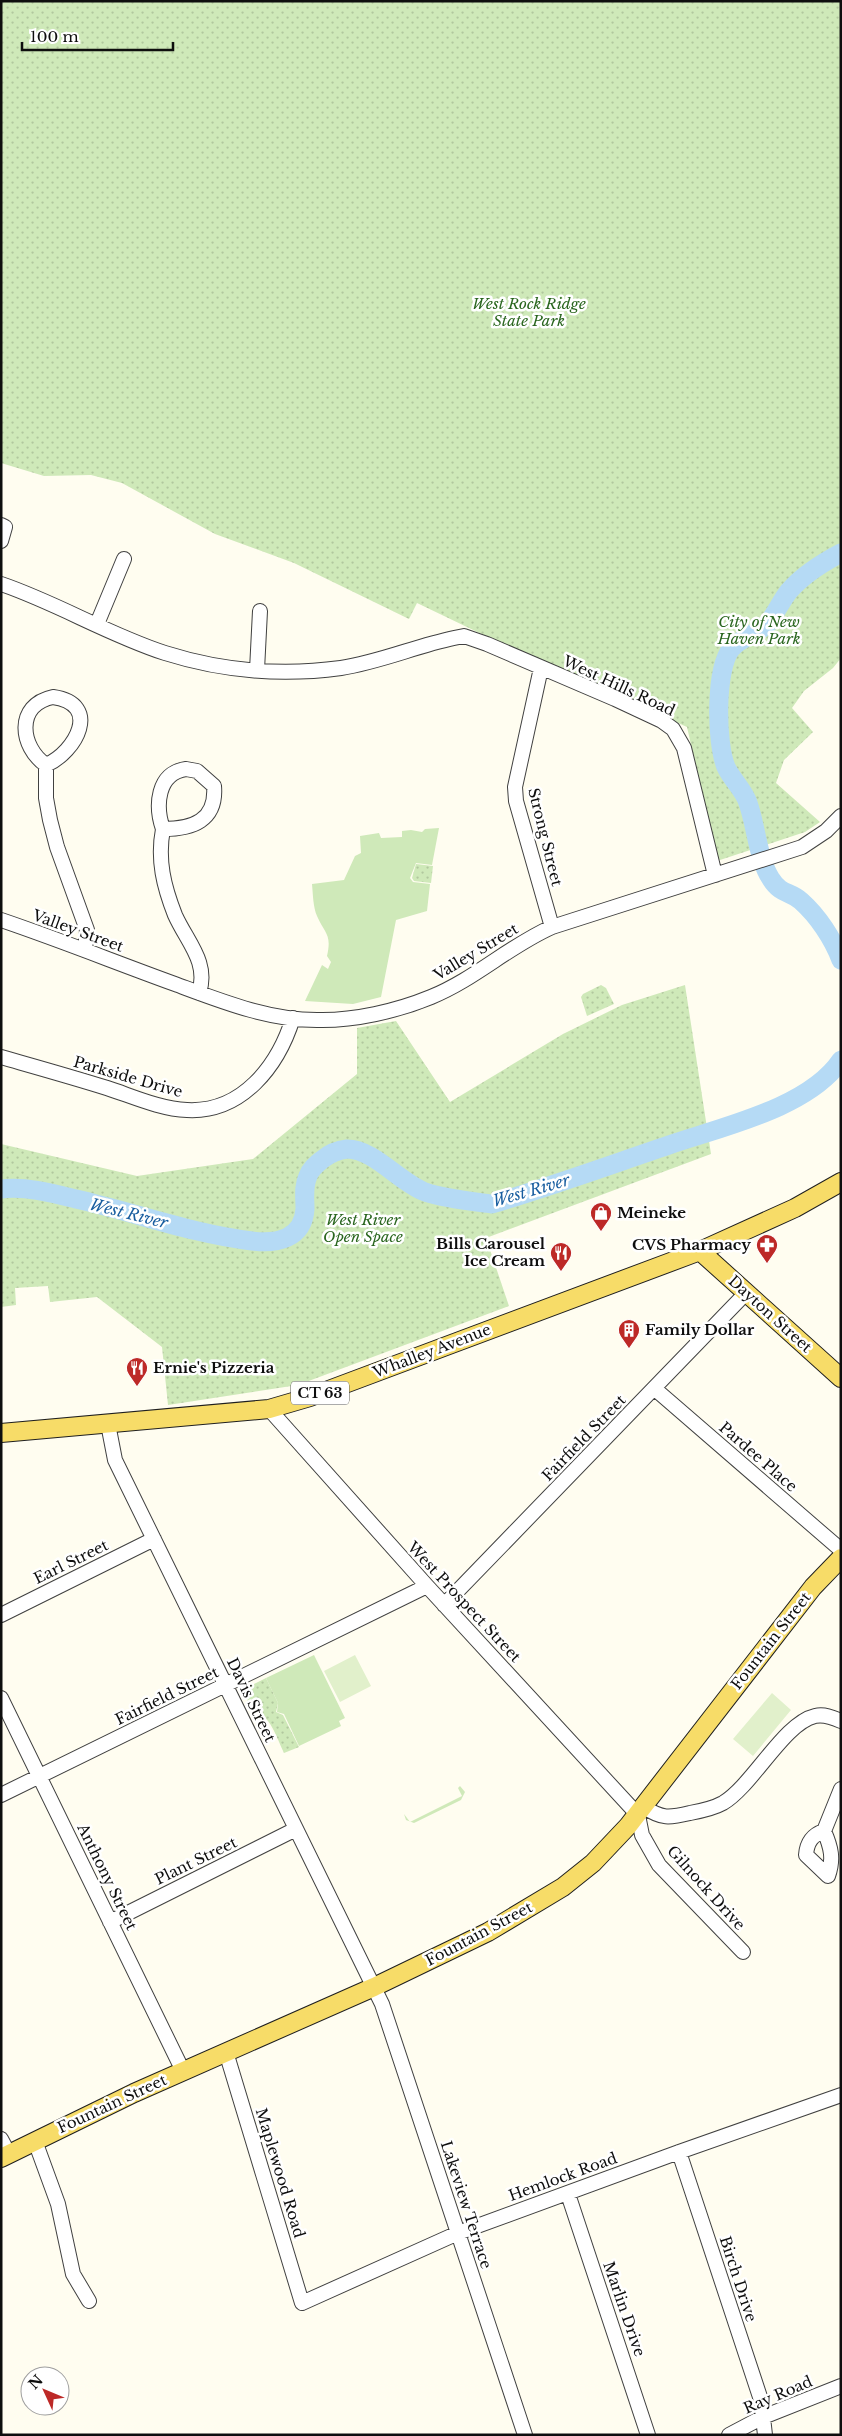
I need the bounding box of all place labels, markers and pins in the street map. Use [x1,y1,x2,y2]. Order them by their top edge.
shop icon: Meineke [589,1201,613,1232]
place label: Meineke [617,1203,686,1222]
pharmacy icon: CVS Pharmacy [755,1233,779,1264]
place label: Bills Carousel Ice Cream [436,1234,546,1270]
place label: CVS Pharmacy [632,1235,751,1254]
restaurant icon: Bills Carousel Ice Cream [549,1241,573,1272]
building icon: Family Dollar [617,1318,641,1349]
place label: Family Dollar [645,1320,755,1339]
restaurant icon: Ernie's Pizzeria [125,1356,149,1387]
place label: Ernie's Pizzeria [153,1358,275,1377]

